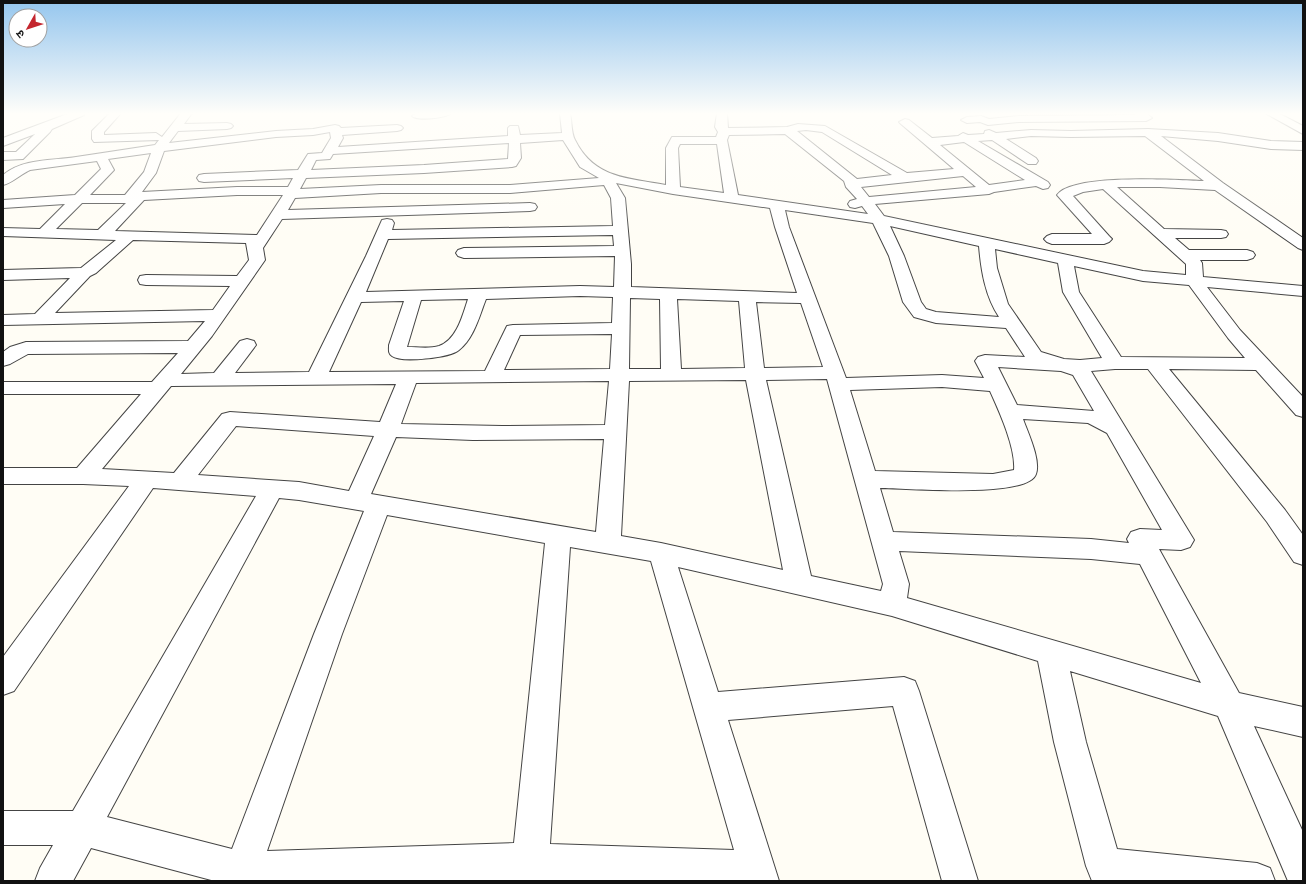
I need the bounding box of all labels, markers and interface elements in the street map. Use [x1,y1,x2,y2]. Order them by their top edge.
north arrow [8,8,48,48]
text: उ [13,28,27,41]

